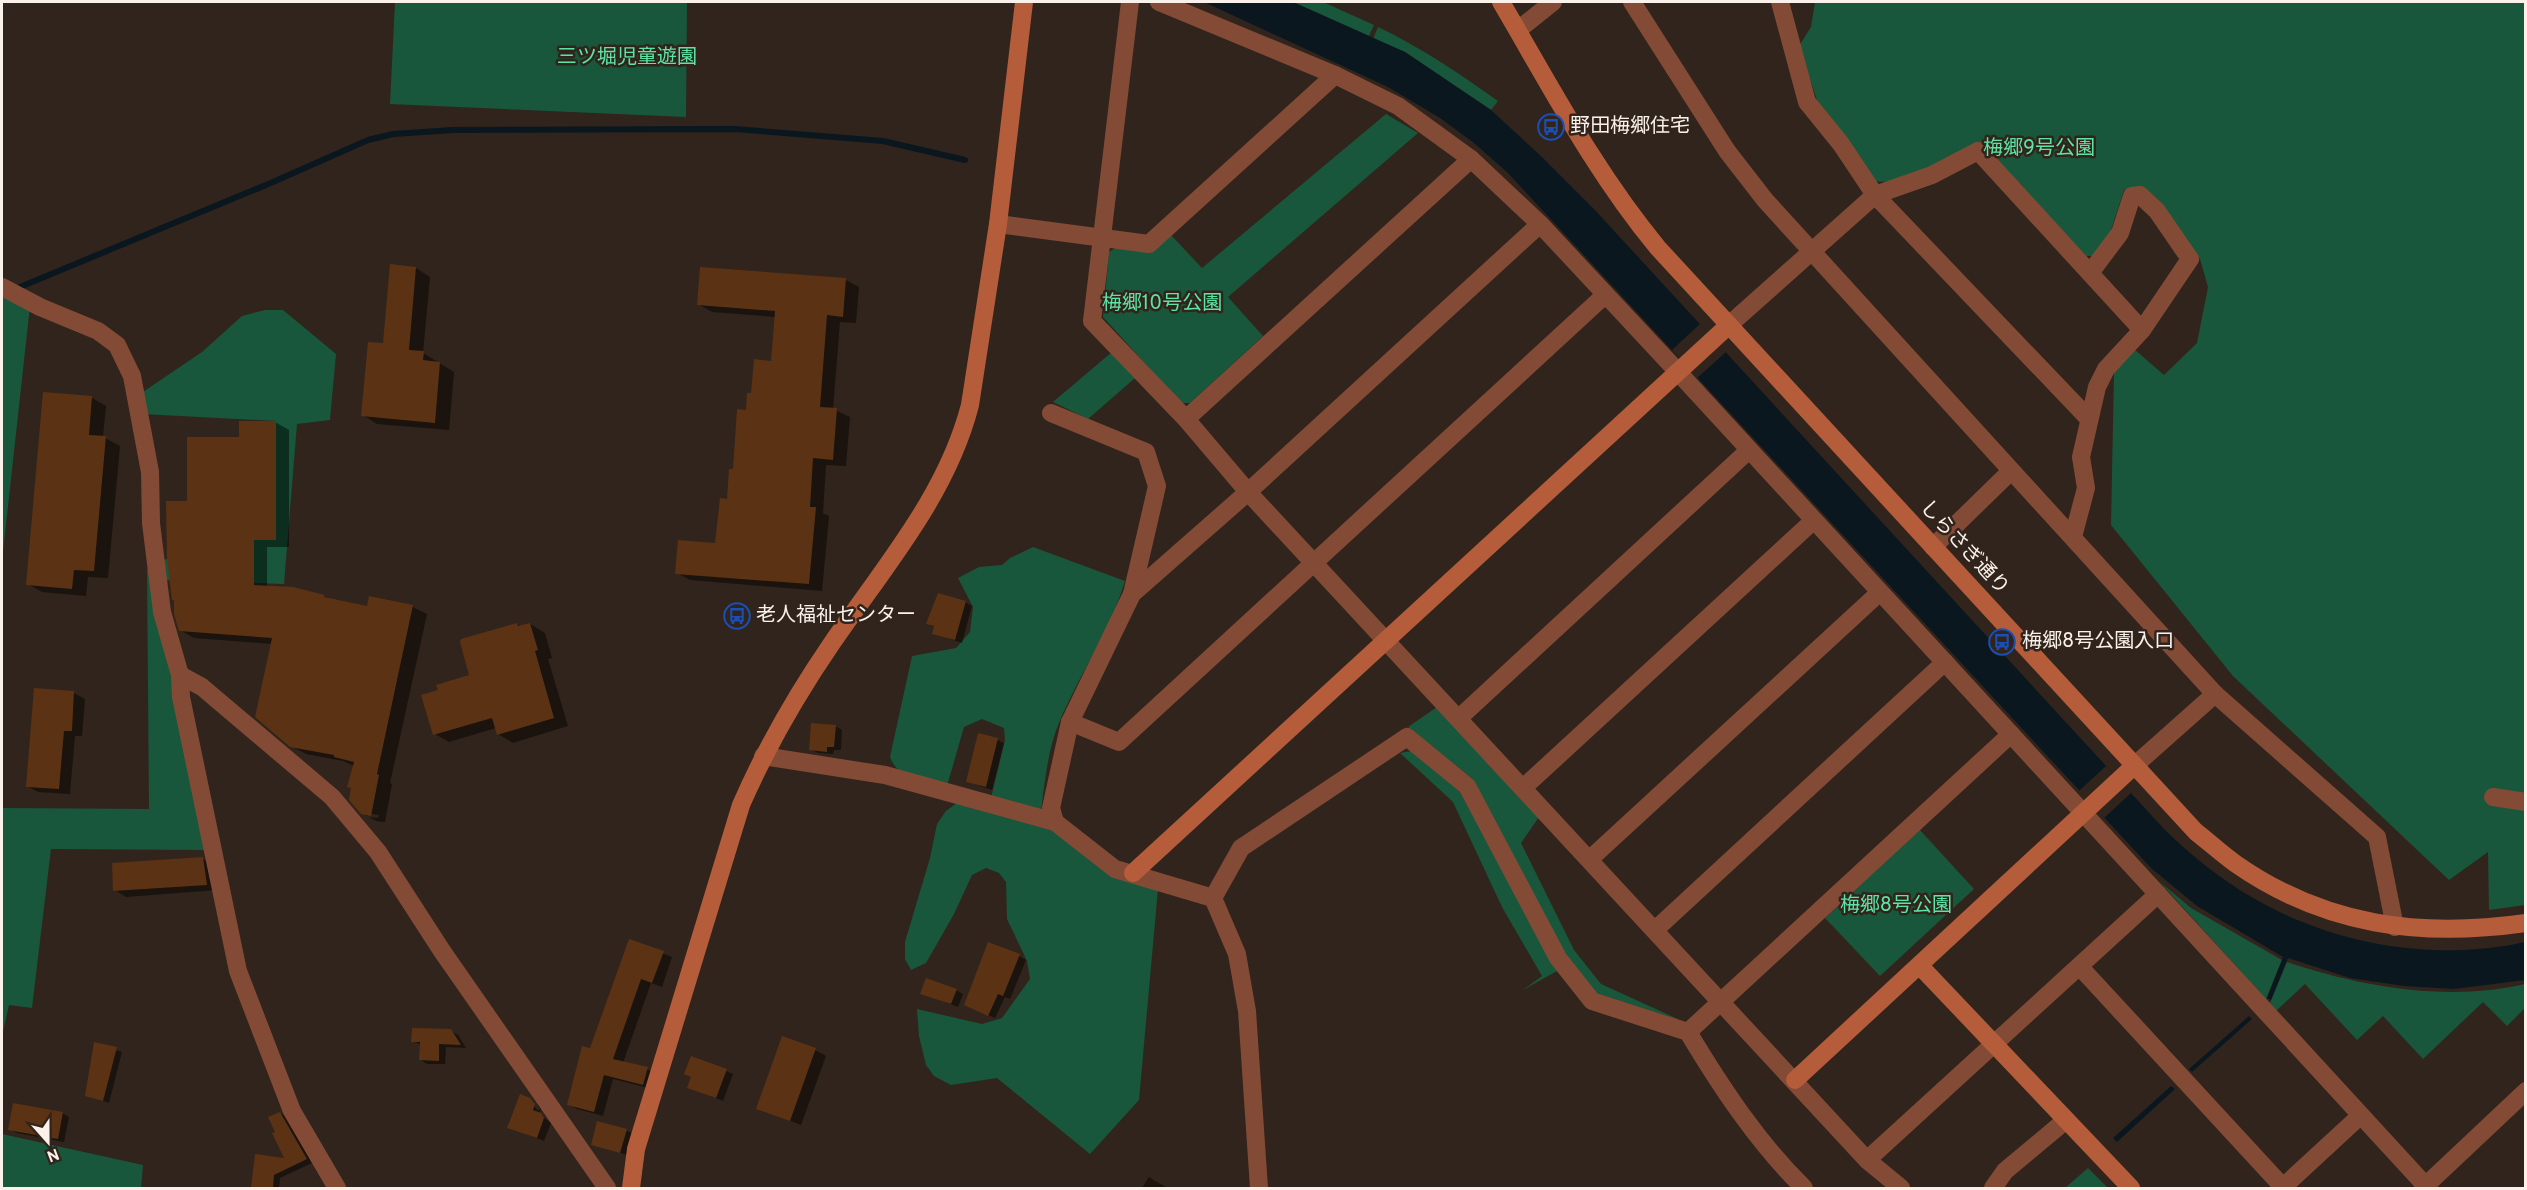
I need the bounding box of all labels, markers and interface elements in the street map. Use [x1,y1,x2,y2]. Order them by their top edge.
park label: 三ツ堀児童遊園 [557,45,697,71]
bus stop icon: 野田梅郷住宅 [1536,112,1566,142]
place label: 野田梅郷住宅 [1570,114,1690,140]
park label: 梅郷9号公園 [1983,136,2095,162]
park label: 梅郷10号公園 [1102,291,1222,317]
street label: しらさぎ通り [1914,495,2014,601]
bus stop icon: 老人福祉センター [722,601,752,631]
place label: 老人福祉センター [756,603,916,629]
bus stop icon: 梅郷8号公園入口 [1987,627,2017,657]
place label: 梅郷8号公園入口 [2022,629,2174,655]
park label: 梅郷8号公園 [1840,893,1952,919]
north arrow [18,1112,78,1172]
text: N [44,1143,62,1166]

